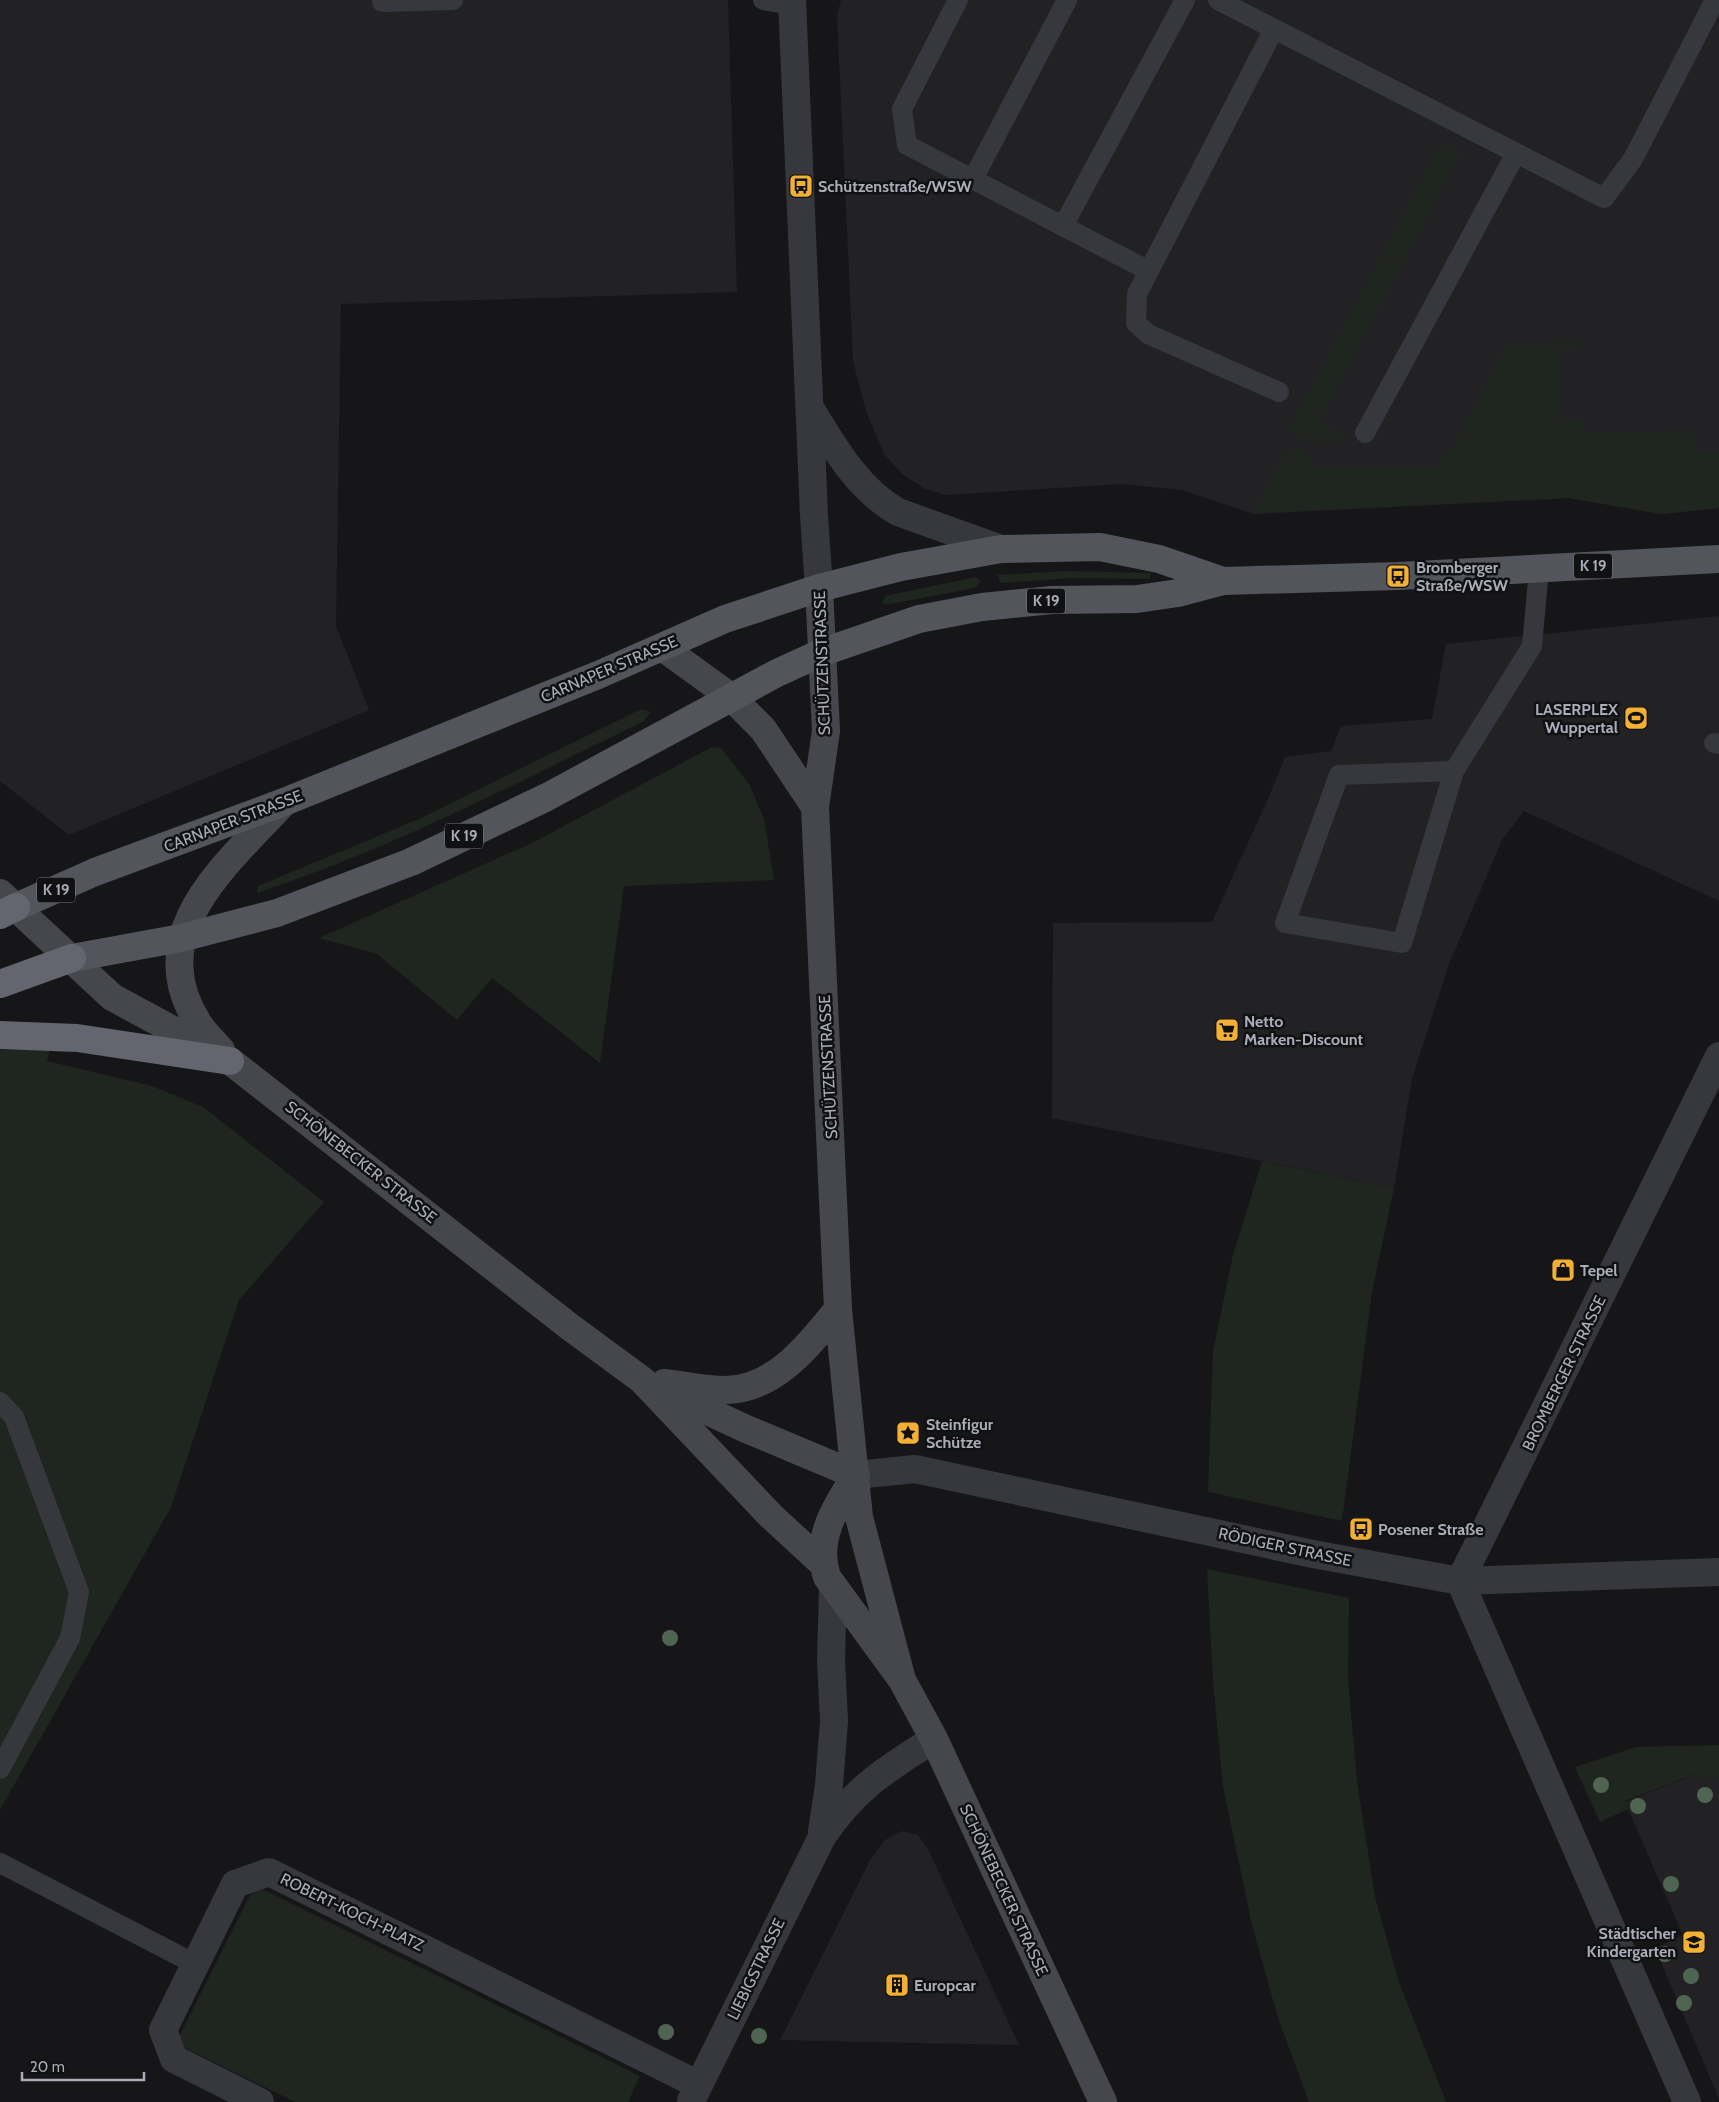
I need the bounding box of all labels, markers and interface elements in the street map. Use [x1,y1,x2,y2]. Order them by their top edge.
bus stop icon: Schützenstraße/WSW [788,173,814,199]
place label: Schützenstraße/WSW [818,177,972,196]
road number: K 19 [1574,554,1612,578]
place label: Bromberger Straße/WSW [1416,558,1508,595]
bus stop icon: Bromberger Straße/WSW [1385,563,1411,589]
road number: K 19 [1027,588,1065,614]
street label: SCHÜTZENSTRASSE [810,590,834,736]
street label: CARNAPER STRASSE [538,632,680,706]
place label: LASERPLEX Wuppertal [1535,700,1619,737]
sports icon: LASERPLEX Wuppertal [1623,705,1649,731]
street label: CARNAPER STRASSE [161,786,305,856]
road number: K 19 [445,824,483,848]
road number: K 19 [37,878,75,902]
street label: SCHÜTZENSTRASSE [815,994,841,1140]
place label: Netto Marken-Discount [1244,1012,1364,1049]
supermarket icon: Netto Marken-Discount [1214,1017,1240,1043]
street label: SCHÖNEBECKER STRASSE [281,1097,441,1227]
shop icon: Tepel [1550,1257,1576,1283]
place label: Tepel [1580,1261,1618,1280]
street label: BROMBERGER STRASSE [1518,1292,1610,1454]
place label: Steinfigur Schütze [926,1415,994,1452]
place icon: Steinfigur Schütze [895,1420,921,1446]
bus stop icon: Posener Straße [1348,1516,1374,1542]
place label: Posener Straße [1378,1520,1483,1539]
street label: RÖDIGER STRASSE [1217,1524,1353,1570]
street label: SCHÖNEBECKER STRASSE [956,1801,1052,1979]
street label: ROBERT-KOCH-PLATZ [277,1869,427,1955]
street label: LIEBIGSTRASSE [723,1915,789,2023]
place label: Städtischer Kindergarten [1586,1924,1677,1961]
school or university icon: Städtischer Kindergarten [1681,1929,1707,1955]
building icon: Europcar [884,1972,910,1998]
place label: Europcar [914,1976,976,1995]
scale bar [22,2050,145,2082]
text: 20 m [30,2058,65,2076]

